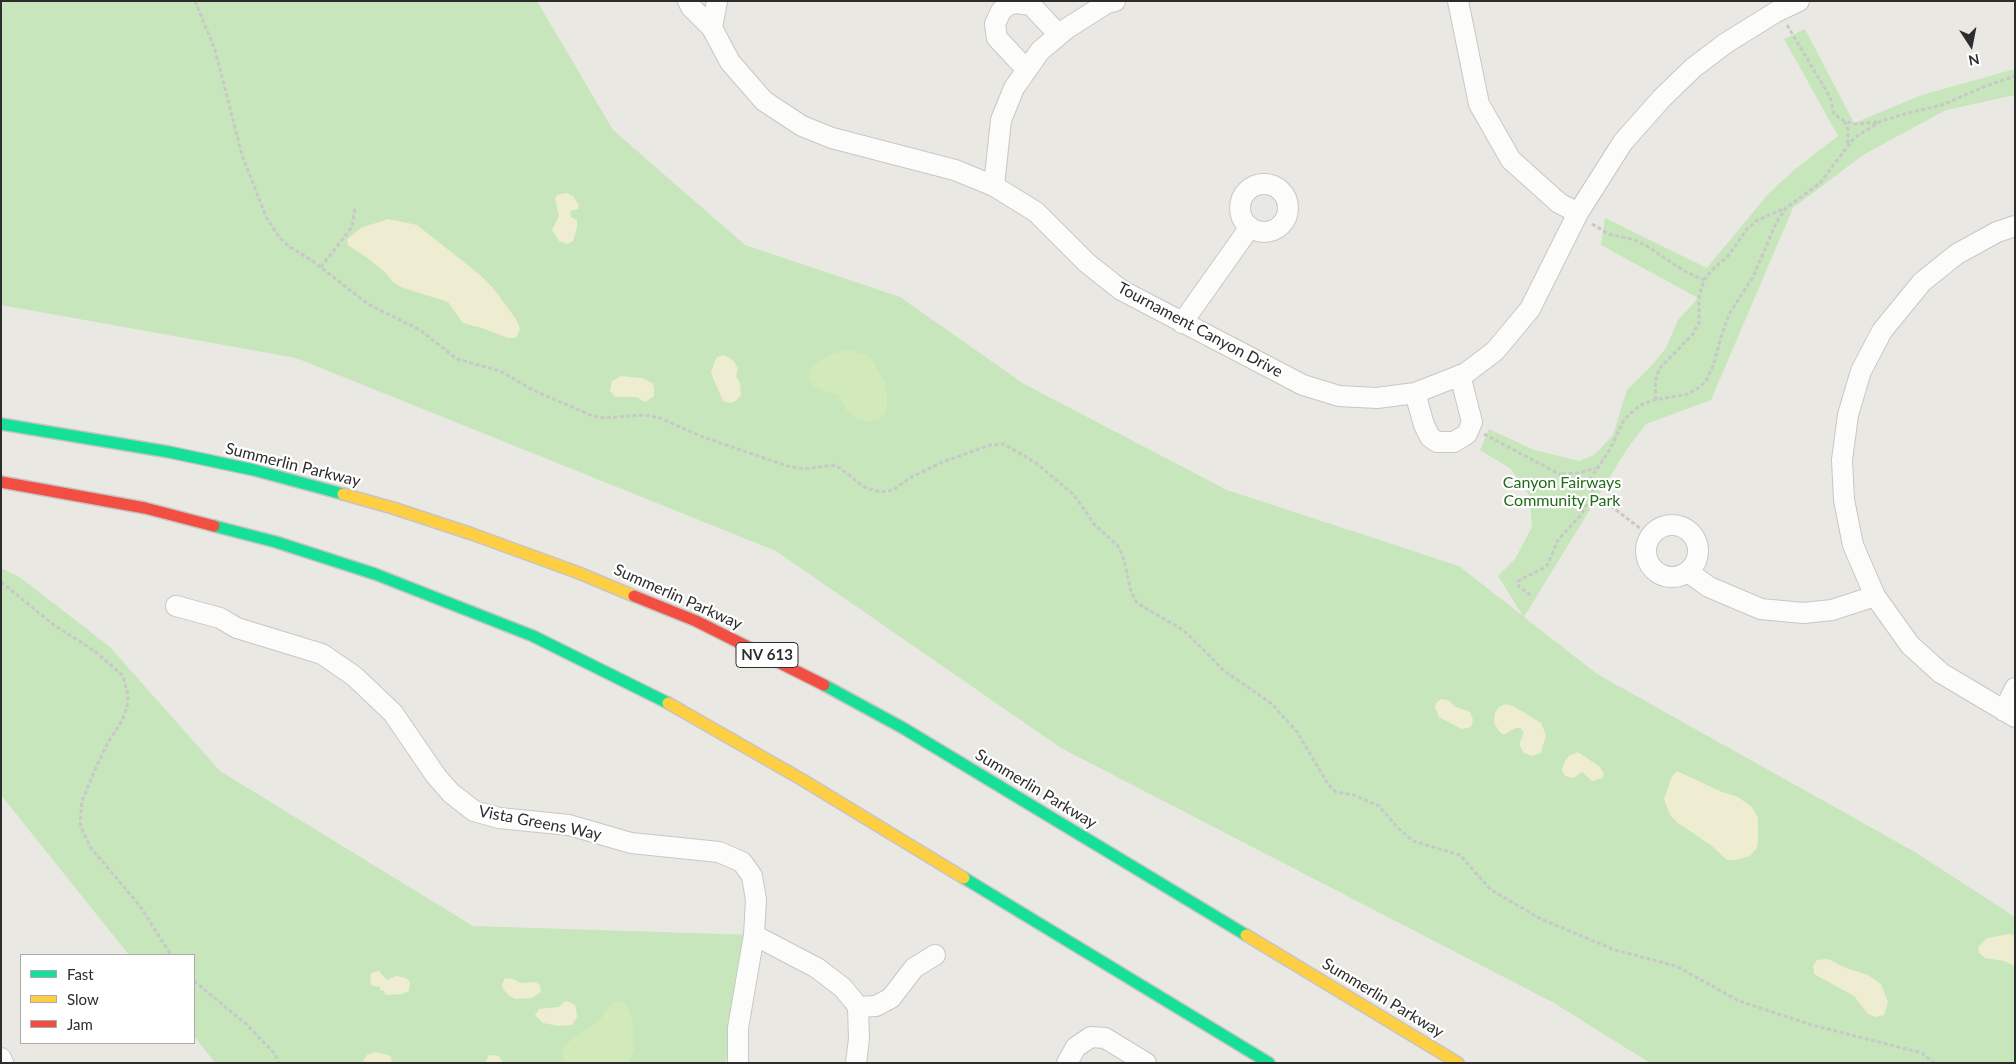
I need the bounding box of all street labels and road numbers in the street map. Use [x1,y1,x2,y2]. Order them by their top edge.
street label: Tournament Canyon Drive [1114,278,1286,382]
street label: Summerlin Parkway [224,439,362,491]
street label: Summerlin Parkway [611,560,745,634]
road number: NV 613 [736,642,798,668]
street label: Summerlin Parkway [972,745,1100,833]
street label: Vista Greens Way [477,802,603,844]
street label: Summerlin Parkway [1319,954,1447,1042]

